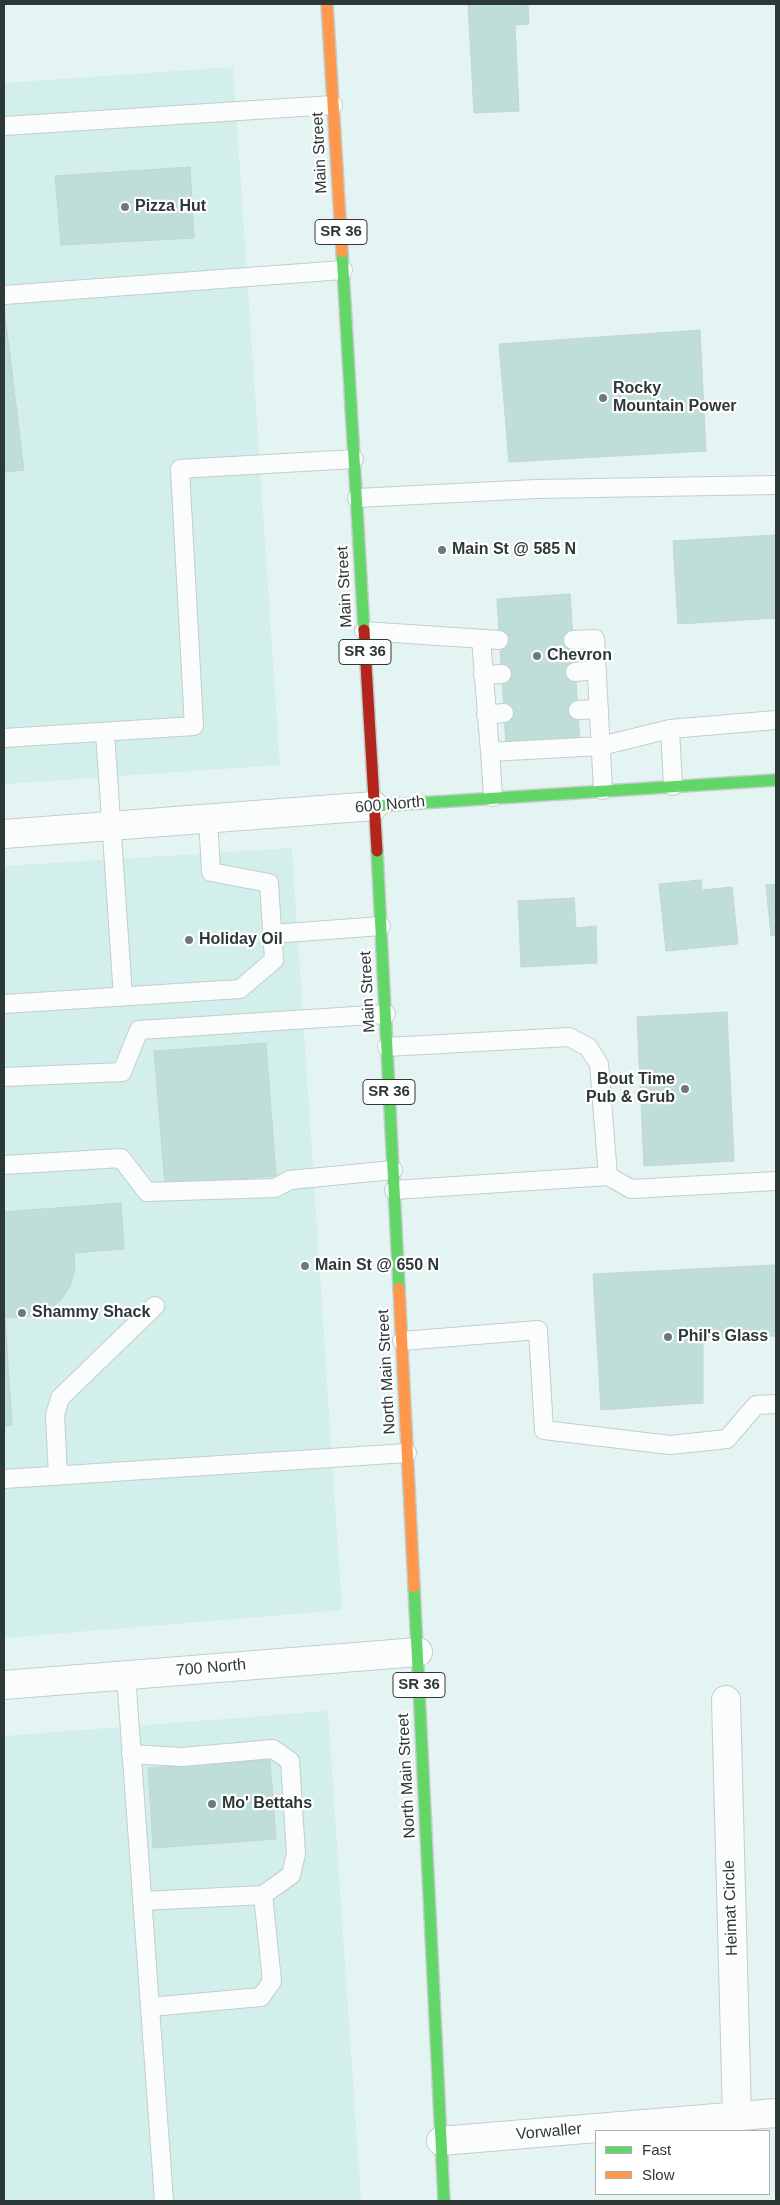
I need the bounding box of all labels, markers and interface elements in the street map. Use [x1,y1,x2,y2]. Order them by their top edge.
street label: Main Street [308,112,332,194]
place label: Pizza Hut [135,197,206,217]
marker: Pizza Hut [119,201,131,213]
road number: SR 36 [315,220,367,244]
place label: Rocky Mountain Power [613,379,737,417]
marker: Rocky Mountain Power [597,392,609,404]
place label: Main St @ 585 N [452,540,576,560]
marker: Main St @ 585 N [436,544,448,556]
street label: Main Street [333,546,357,628]
road number: SR 36 [339,640,391,664]
place label: Chevron [547,646,612,666]
marker: Chevron [531,650,543,662]
street label: 600 North [354,792,426,818]
place label: Holiday Oil [199,930,283,950]
marker: Holiday Oil [183,934,195,946]
street label: Main Street [356,951,380,1033]
place label: Bout Time Pub & Grub [586,1070,675,1108]
road number: SR 36 [363,1080,415,1104]
marker: Bout Time Pub & Grub [679,1083,691,1095]
place label: Main St @ 650 N [315,1256,439,1276]
marker: Main St @ 650 N [299,1260,311,1272]
place label: Shammy Shack [32,1303,150,1323]
marker: Shammy Shack [16,1307,28,1319]
street label: North Main Street [374,1309,400,1435]
place label: Phil's Glass [678,1327,768,1347]
marker: Phil's Glass [662,1331,674,1343]
street label: 700 North [175,1655,247,1681]
road number: SR 36 [393,1672,445,1698]
street label: North Main Street [394,1713,420,1839]
place label: Mo' Bettahs [222,1794,312,1814]
marker: Mo' Bettahs [206,1798,218,1810]
street label: Heimat Circle [720,1860,742,1956]
street label: Vorwaller [515,2120,583,2144]
legend [595,2130,770,2195]
text: Fast [642,2141,671,2158]
text: Slow [642,2166,675,2183]

